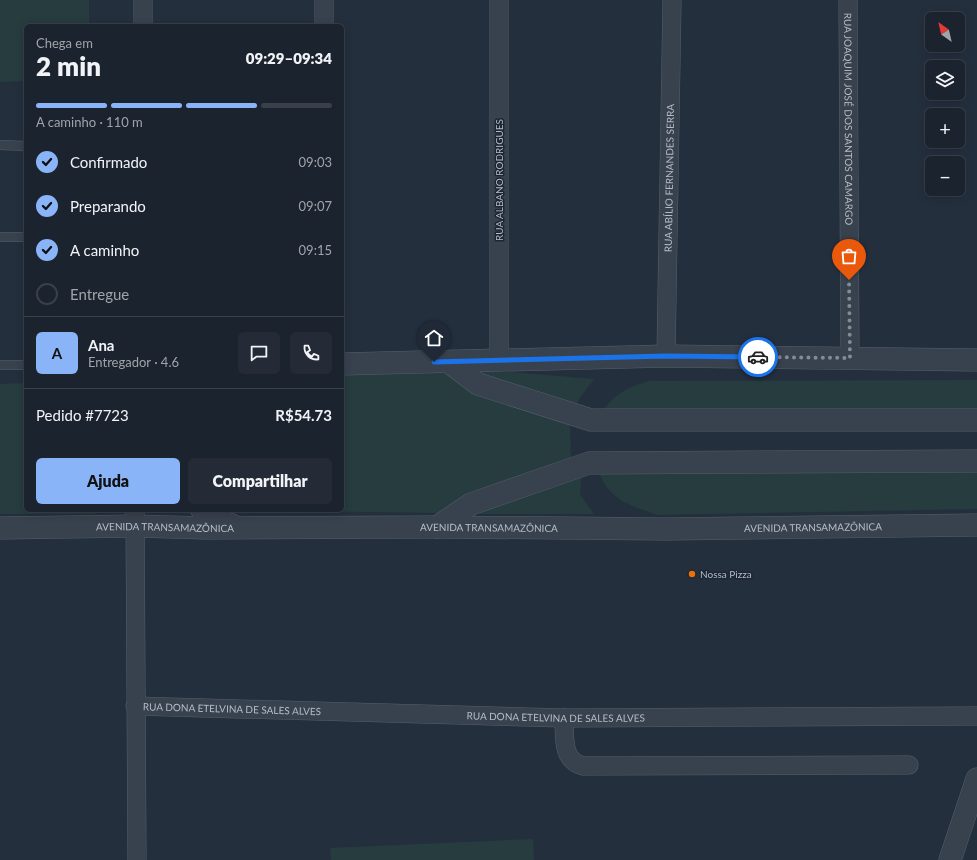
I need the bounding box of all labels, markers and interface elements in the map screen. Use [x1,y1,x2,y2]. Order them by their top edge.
north arrow [925,12,965,52]
map controls [925,12,965,196]
street label: RUA JOAQUIM JOSÉ DOS SANTOS CAMARGO [842,13,855,225]
text: Chega em [36,35,93,51]
text: 09:29–09:34 [246,49,332,67]
text: 2 min [36,50,101,82]
button: layers [925,60,965,100]
street label: RUA ABÍLIO FERNANDES SERRA [662,104,676,252]
button: + [925,108,965,148]
text: A caminho · 110 m [36,114,143,130]
street label: RUA ALBANO RODRIGUES [493,119,505,241]
icon: check [36,151,58,173]
text: Confirmado [70,153,147,171]
text: 09:03 [299,154,332,170]
button: − [925,156,965,196]
icon: check [36,195,58,217]
text: Preparando [70,197,146,215]
text: 09:07 [299,198,332,214]
icon: check [36,239,58,261]
pin [832,239,866,280]
text: A caminho [70,241,139,259]
text: 09:15 [299,242,332,258]
icon: bag [838,245,860,267]
text: Entregue [70,285,129,303]
pin [417,321,451,362]
icon: home [423,327,445,349]
button: chat [238,332,280,374]
button: phone [290,332,332,374]
text: Ana [88,336,114,354]
courier [738,337,778,377]
text: A [52,344,62,362]
icon: car [747,346,769,368]
text: Entregador · 4.6 [88,354,179,370]
text: Pedido #7723 [36,406,129,424]
text: R$54.73 [275,406,332,424]
button: Ajuda [36,458,180,504]
button: Compartilhar [188,458,332,504]
street label: AVENIDA TRANSAMAZÔNICA [96,520,234,534]
street label: AVENIDA TRANSAMAZÔNICA [744,520,882,534]
street label: AVENIDA TRANSAMAZÔNICA [420,521,558,534]
place label: Nossa Pizza [700,568,752,580]
marker: Nossa Pizza [687,569,697,579]
street label: RUA DONA ETELVINA DE SALES ALVES [143,700,321,717]
street label: RUA DONA ETELVINA DE SALES ALVES [467,709,645,724]

